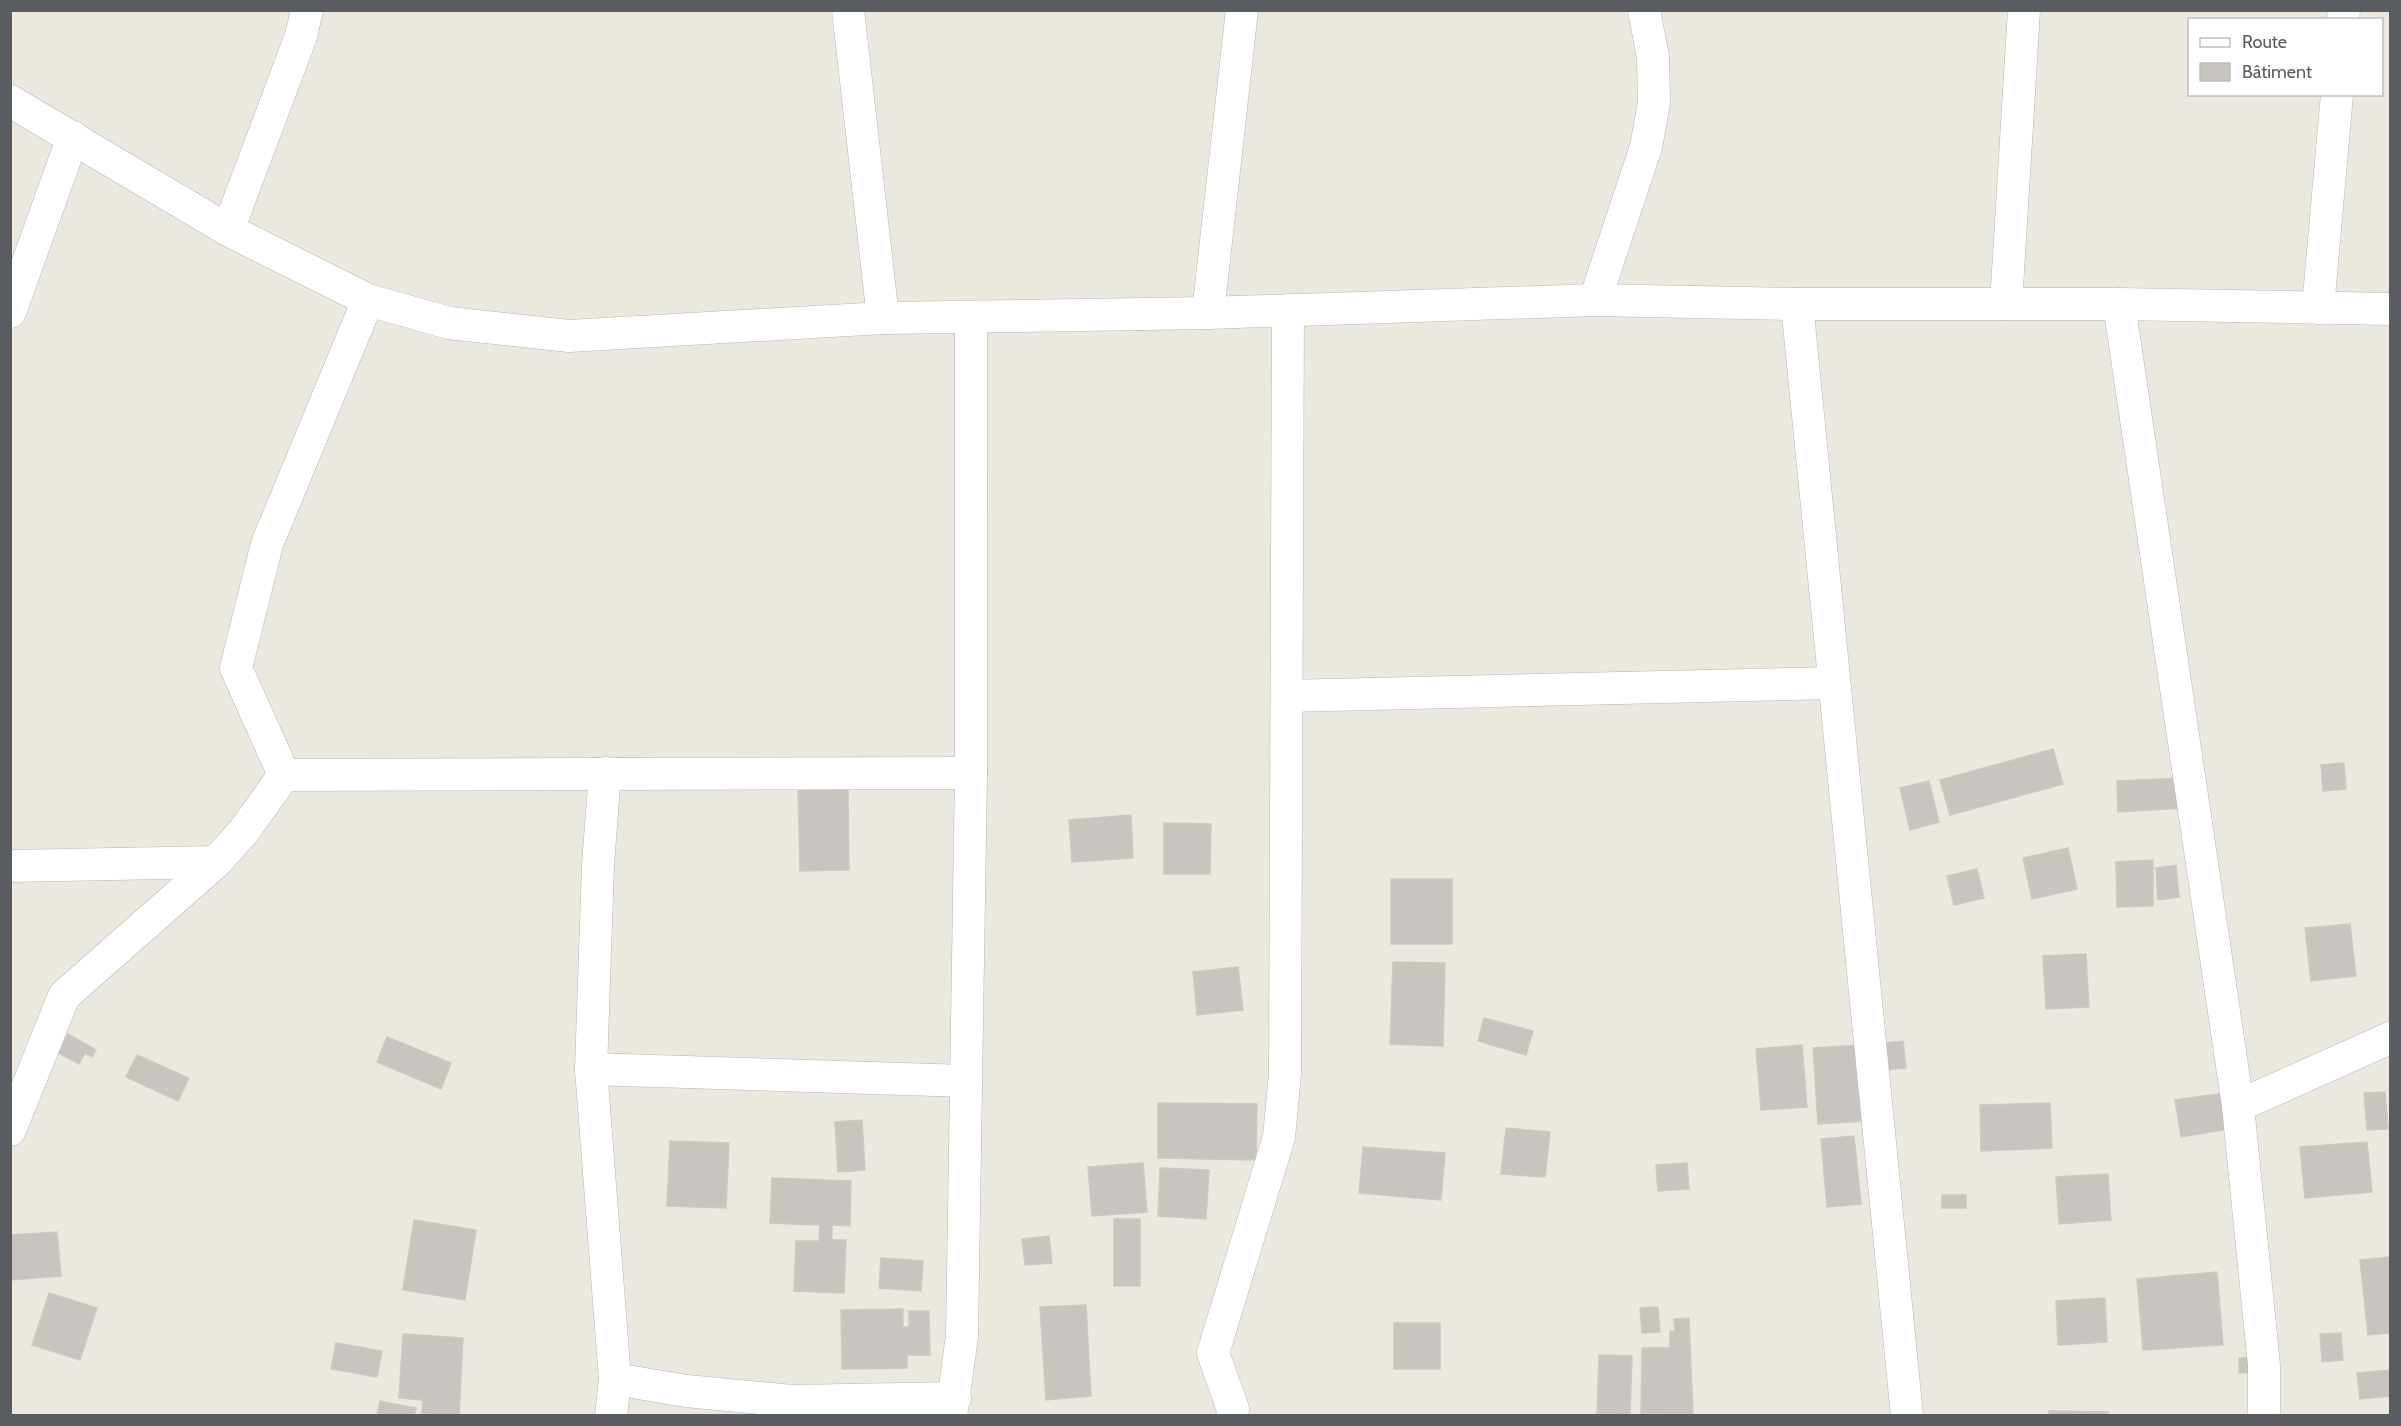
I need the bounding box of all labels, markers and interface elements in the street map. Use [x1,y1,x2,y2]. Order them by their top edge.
legend [2188,18,2383,96]
text: Route [2242,31,2287,53]
text: Bâtiment [2242,61,2312,83]

